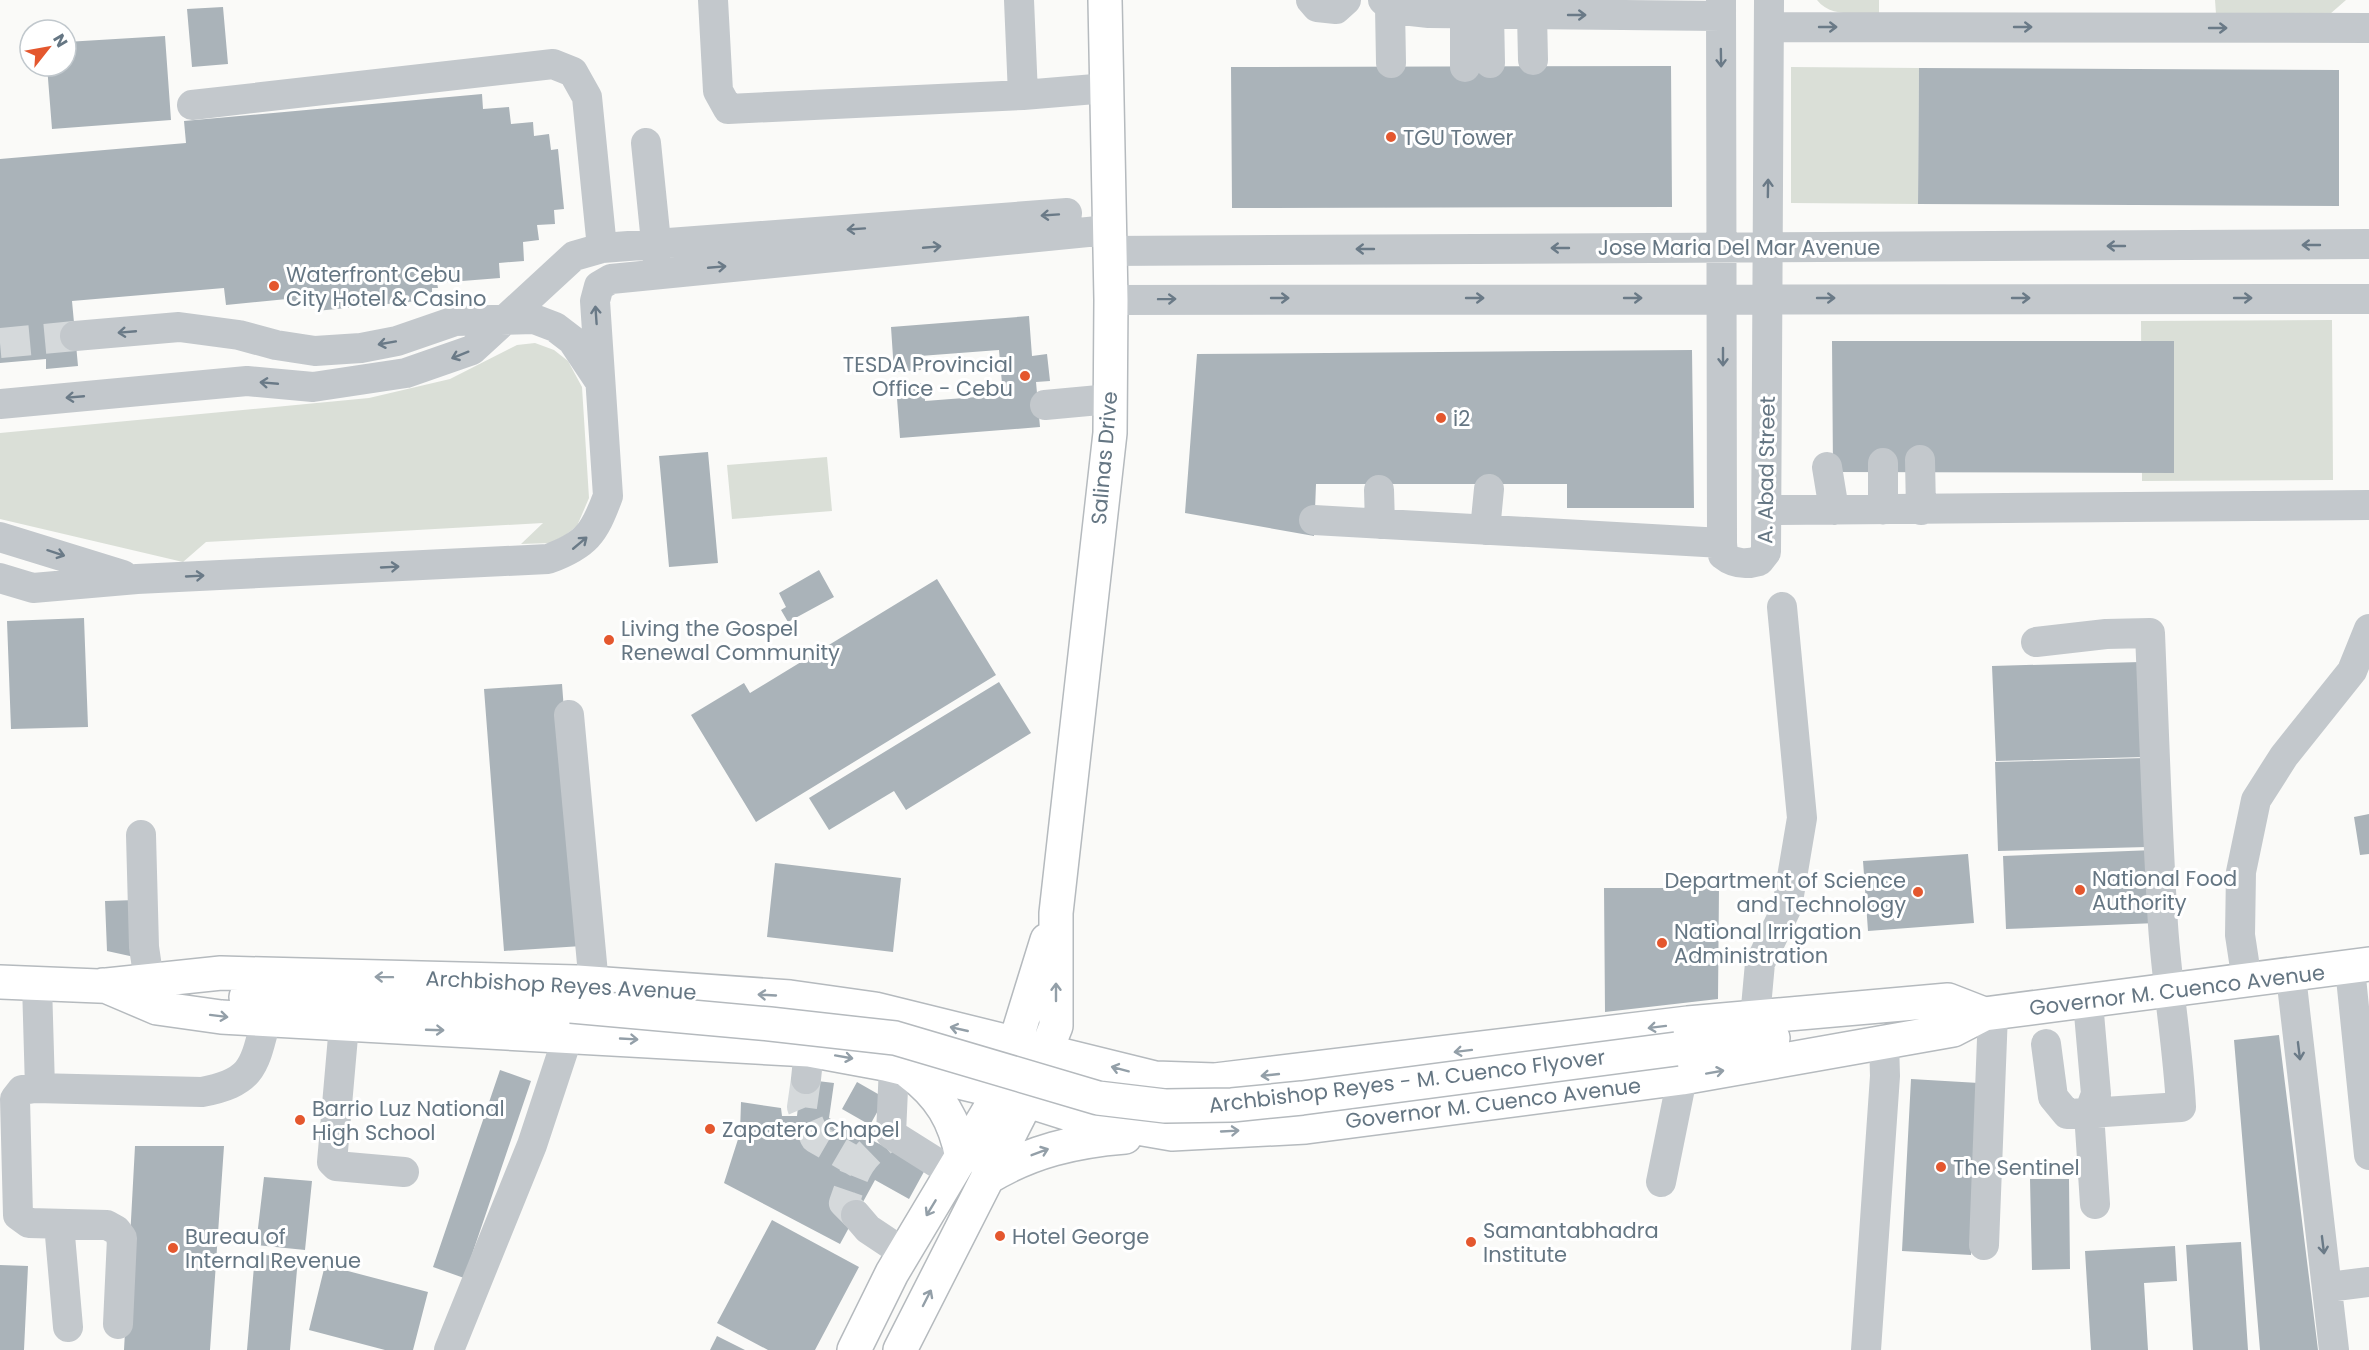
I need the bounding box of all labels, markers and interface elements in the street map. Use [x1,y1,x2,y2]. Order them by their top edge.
one-way arrow [1567,9,1587,20]
north arrow [18,18,78,78]
one-way arrow [1817,21,1837,33]
one-way arrow [2012,21,2032,33]
one-way arrow [2207,22,2227,34]
text: N [47,29,73,52]
one-way arrow [1715,48,1727,68]
place label: TGU Tower [1403,123,1514,152]
marker: TGU Tower [1384,130,1398,144]
one-way arrow [1762,179,1774,199]
one-way arrow [1041,210,1060,221]
one-way arrow [846,224,866,235]
street label: Jose Maria Del Mar Avenue [1598,233,1880,262]
one-way arrow [2301,239,2321,251]
one-way arrow [2106,240,2126,251]
one-way arrow [922,241,942,252]
one-way arrow [1550,242,1570,254]
one-way arrow [1355,243,1375,255]
place label: Waterfront Cebu City Hotel & Casino [286,260,486,313]
one-way arrow [707,261,727,272]
marker: Waterfront Cebu City Hotel & Casino [267,279,281,293]
one-way arrow [1270,292,1290,304]
one-way arrow [1465,292,1485,304]
one-way arrow [1622,292,1642,304]
one-way arrow [1815,292,1835,304]
one-way arrow [2010,292,2030,304]
one-way arrow [2233,292,2253,304]
one-way arrow [1156,293,1176,304]
one-way arrow [590,306,601,326]
one-way arrow [118,327,137,338]
one-way arrow [378,338,398,349]
one-way arrow [1717,346,1729,366]
one-way arrow [451,350,469,361]
place label: TESDA Provincial Office - Cebu [843,350,1013,403]
marker: TESDA Provincial Office - Cebu [1018,369,1032,383]
one-way arrow [260,377,280,388]
street label: Salinas Drive [1084,390,1124,526]
one-way arrow [66,392,85,403]
street label: A. Abad Street [1750,396,1782,544]
place label: i2 [1453,404,1470,433]
marker: i2 [1434,411,1448,425]
one-way arrow [572,537,588,550]
one-way arrow [46,548,65,559]
one-way arrow [379,561,399,572]
one-way arrow [185,571,205,582]
place label: Living the Gospel Renewal Community [621,614,840,667]
marker: Living the Gospel Renewal Community [602,633,616,647]
place label: National Food Authority [2092,864,2237,917]
place label: Department of Science and Technology [1665,866,1906,919]
marker: National Food Authority [2073,883,2087,897]
marker: Department of Science and Technology [1911,885,1925,899]
place label: National Irrigation Administration [1674,917,1862,970]
marker: National Irrigation Administration [1655,936,1669,950]
street label: Governor M. Cuenco Avenue [2028,957,2326,1023]
street label: Archbishop Reyes Avenue [425,963,697,1007]
one-way arrow [375,971,395,983]
one-way arrow [1050,983,1062,1003]
one-way arrow [758,990,778,1001]
one-way arrow [209,1011,228,1022]
one-way arrow [1647,1021,1667,1032]
one-way arrow [950,1023,969,1034]
one-way arrow [424,1025,444,1036]
one-way arrow [619,1033,639,1044]
one-way arrow [2294,1041,2305,1060]
street label: Archbishop Reyes - M. Cuenco Flyover [1207,1042,1607,1120]
one-way arrow [1454,1046,1474,1057]
one-way arrow [834,1052,854,1063]
one-way arrow [1111,1062,1130,1074]
one-way arrow [1705,1066,1725,1077]
one-way arrow [1260,1070,1280,1081]
street label: Governor M. Cuenco Avenue [1344,1070,1642,1136]
place label: Barrio Luz National High School [312,1094,505,1147]
marker: Barrio Luz National High School [293,1113,307,1127]
place label: Zapatero Chapel [722,1115,900,1144]
marker: Zapatero Chapel [703,1122,717,1136]
one-way arrow [1220,1125,1240,1136]
one-way arrow [1030,1146,1049,1157]
place label: The Sentinel [1953,1153,2080,1182]
marker: The Sentinel [1934,1160,1948,1174]
one-way arrow [925,1199,937,1216]
place label: Samantabhadra Institute [1483,1216,1659,1269]
place label: Bureau of Internal Revenue [185,1222,361,1275]
place label: Hotel George [1012,1222,1149,1251]
marker: Hotel George [993,1229,1007,1243]
one-way arrow [2318,1234,2329,1254]
marker: Samantabhadra Institute [1464,1235,1478,1249]
marker: Bureau of Internal Revenue [166,1241,180,1255]
one-way arrow [921,1289,933,1307]

